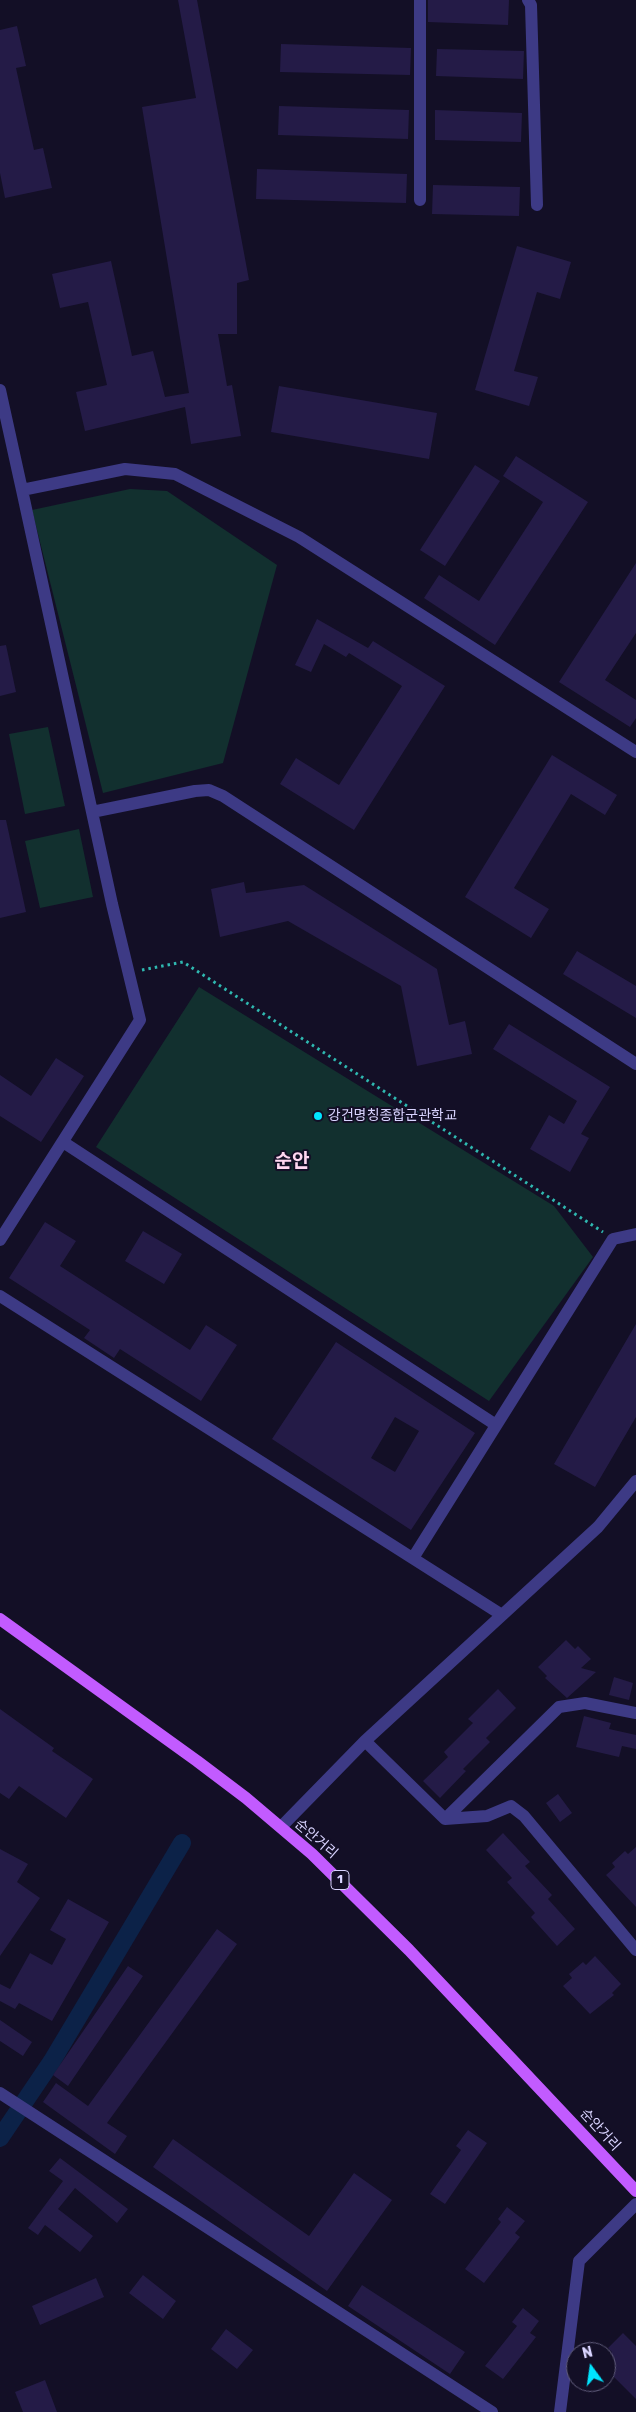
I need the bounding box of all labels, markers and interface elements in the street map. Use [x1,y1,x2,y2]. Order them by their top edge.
place label: 강건명칭종합군관학교 [328,1108,457,1124]
marker: 강건명칭종합군관학교 [312,1110,324,1122]
district label: 순안 [275,1151,309,1173]
street label: 순안거리 [291,1816,341,1862]
road number: 1 [331,1870,349,1890]
street label: 순안거리 [576,2105,624,2155]
north arrow [566,2342,616,2392]
text: N [581,2343,594,2362]

